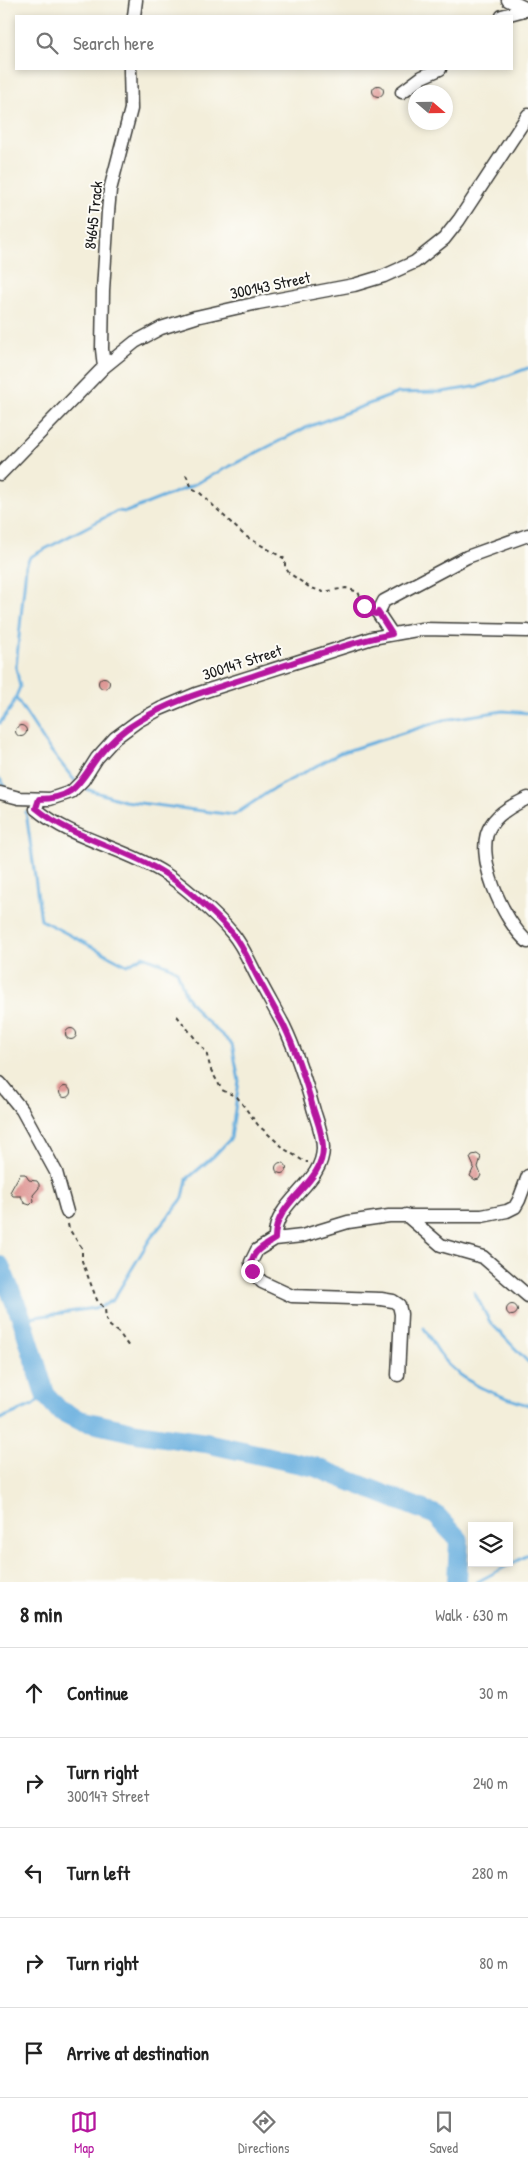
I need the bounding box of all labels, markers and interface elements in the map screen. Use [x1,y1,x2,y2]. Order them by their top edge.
search box [15,15,513,70]
icon: search [33,29,61,57]
text: Search here [73,30,154,56]
north arrow [408,85,453,130]
street label: 84645 Track [78,179,108,250]
street label: 300143 Street [228,266,313,304]
route start [353,595,376,618]
street label: 300147 Street [200,639,285,685]
route end [241,1260,264,1283]
map controls [468,1522,513,1567]
button: layers [468,1522,513,1567]
text: 8 min [20,1600,62,1629]
text: Walk · 630 m [435,1604,508,1626]
icon: ahead [20,1679,48,1707]
text: Continue [67,1680,128,1706]
text: 30 m [479,1682,508,1704]
text: Turn right [67,1759,138,1785]
icon: right [20,1769,48,1797]
text: 240 m [473,1772,508,1794]
text: 300147 Street [67,1785,149,1807]
icon: left [20,1859,48,1887]
text: Turn left [67,1860,130,1886]
text: 280 m [472,1862,508,1884]
icon: right [20,1949,48,1977]
text: Turn right [67,1950,138,1976]
text: 80 m [479,1952,508,1974]
icon: arrive [20,2039,48,2067]
text: Arrive at destination [67,2040,209,2066]
tab: Map [70,2108,98,2157]
tab: Directions [238,2108,289,2157]
tab: Saved [429,2108,458,2157]

